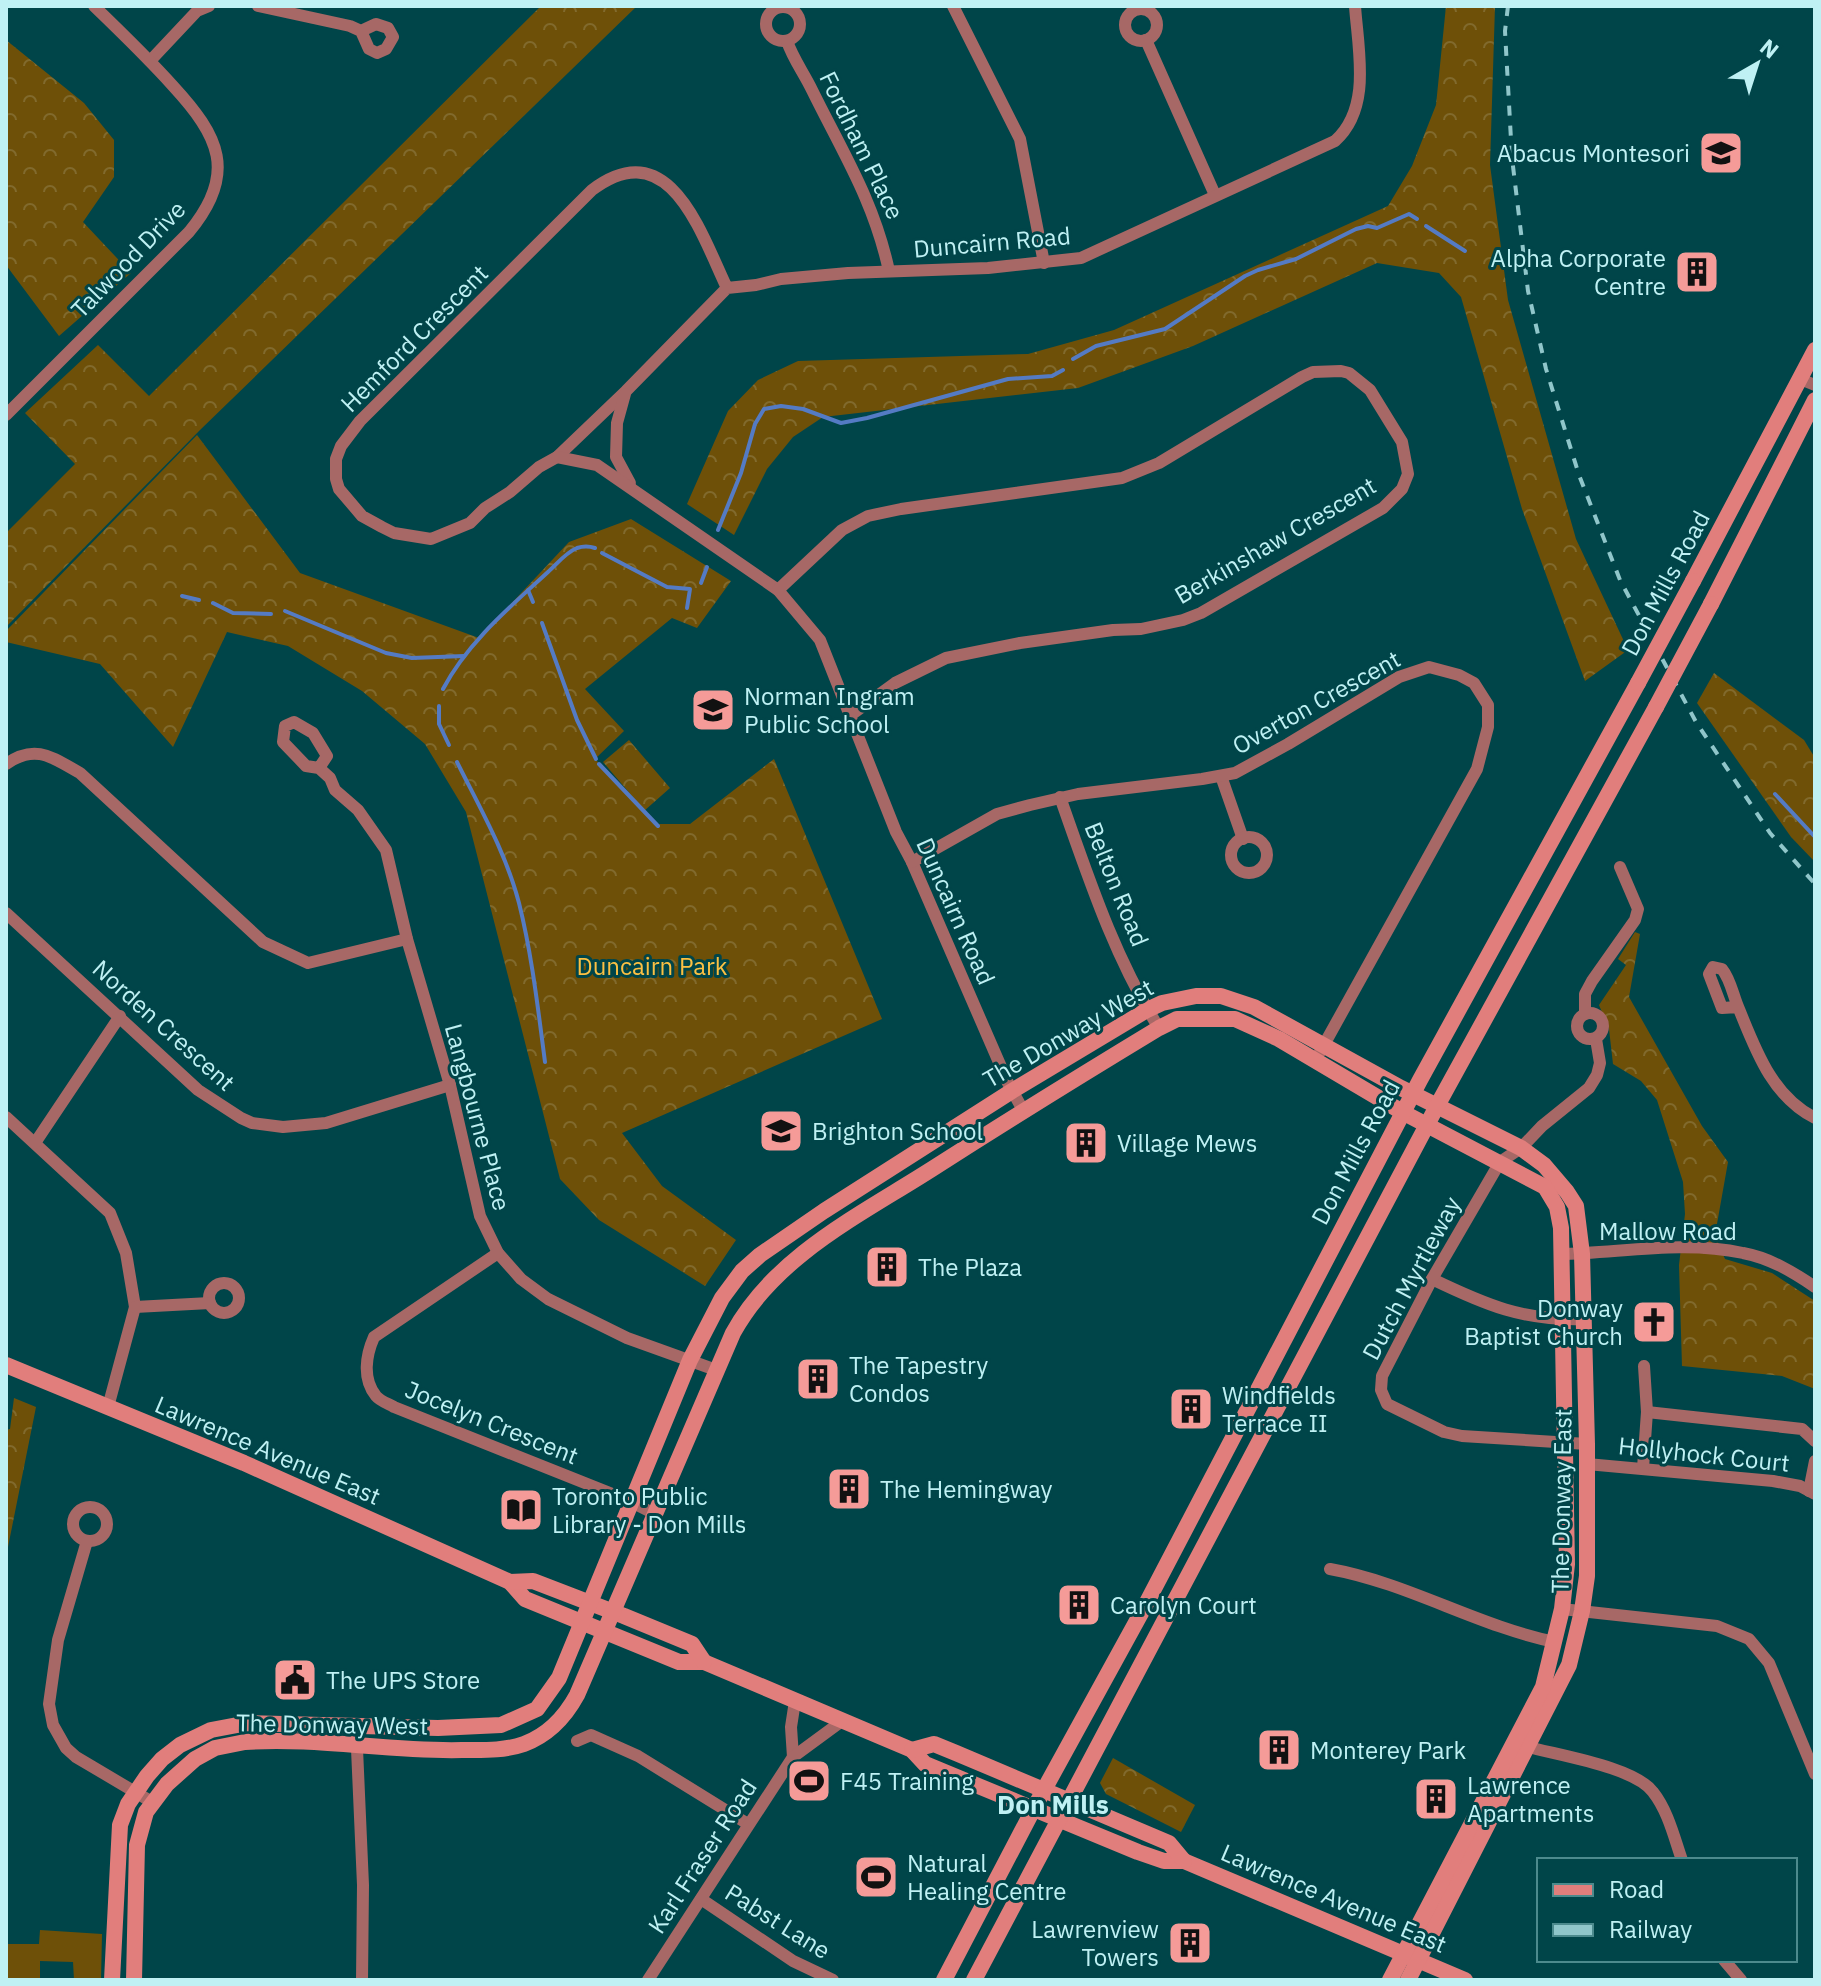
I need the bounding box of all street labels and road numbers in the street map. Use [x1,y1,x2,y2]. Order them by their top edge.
street label: Fordham Place [812,66,912,224]
street label: Talwood Drive [64,193,192,325]
street label: Duncairn Road [912,219,1072,265]
street label: Hemford Crescent [333,257,495,419]
street label: Berkinshaw Crescent [1168,469,1382,611]
street label: Don Mills Road [1613,505,1717,661]
street label: Overton Crescent [1226,643,1406,761]
street label: Belton Road [1078,817,1156,951]
street label: Duncairn Road [909,833,1003,989]
street label: Norden Crescent [86,953,242,1097]
street label: The Donway West [977,971,1159,1095]
street label: Langbourne Place [438,1020,518,1214]
street label: Don Mills Road [1303,1074,1407,1230]
street label: Dutch Myrtleway [1354,1191,1468,1365]
street label: Mallow Road [1599,1215,1737,1247]
street label: Jocelyn Crescent [401,1373,583,1471]
street label: Lawrence Avenue East [150,1388,386,1512]
street label: The Donway East [1543,1408,1579,1594]
street label: Hollyhock Court [1617,1429,1791,1479]
street label: The Donway West [236,1706,428,1742]
street label: Karl Fraser Road [640,1773,764,1939]
street label: Lawrence Avenue East [1216,1836,1452,1960]
street label: Pabst Lane [719,1876,837,1966]

